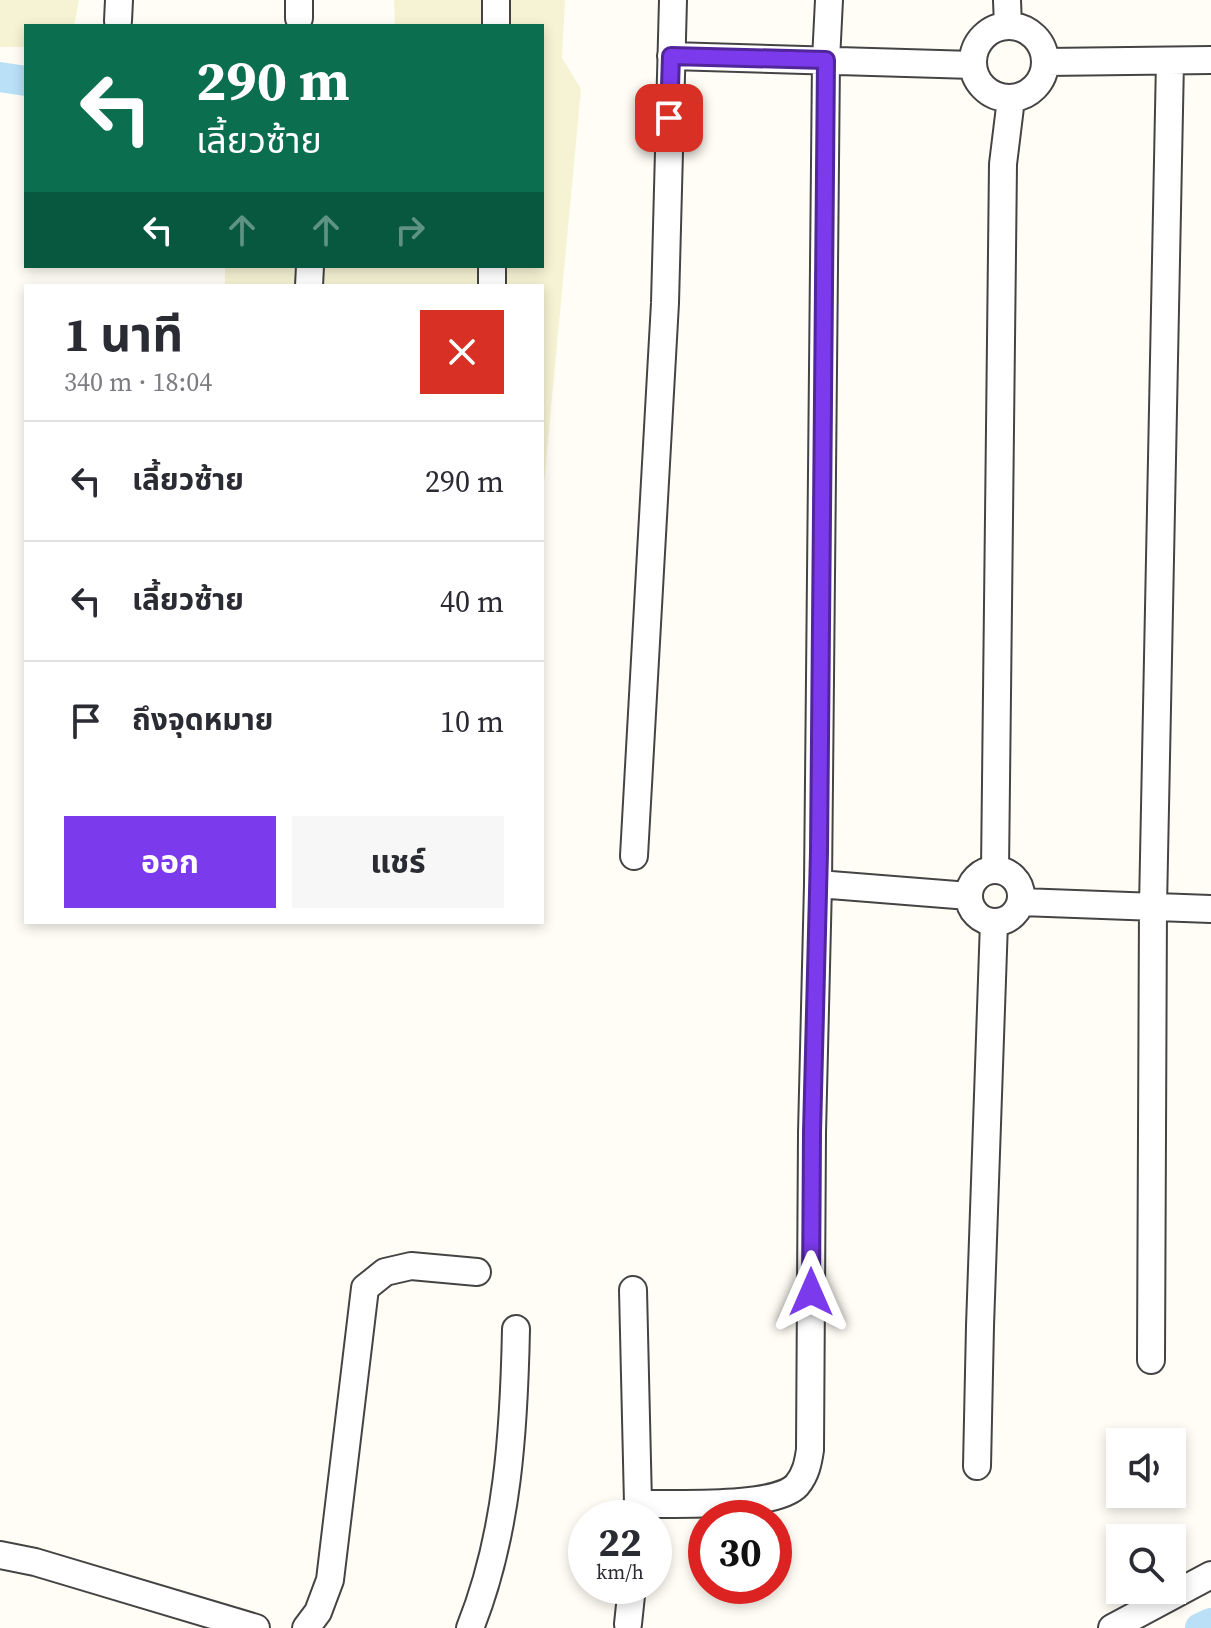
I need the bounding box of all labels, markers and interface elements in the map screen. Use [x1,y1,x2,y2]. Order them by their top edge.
text: 290 m [196,42,350,119]
icon: left [64,56,168,160]
pin [635,84,703,152]
icon: arrive [647,96,691,140]
text: เลี้ยวซ้าย [196,116,322,165]
icon: left [136,208,180,252]
icon: ahead [220,208,264,252]
icon: ahead [304,208,348,252]
icon: right [388,208,432,252]
text: 1 นาที [64,301,183,367]
button: close [420,310,504,394]
text: 340 m · 18:04 [64,364,212,400]
icon: left [64,459,108,503]
text: เลี้ยวซ้าย [132,459,244,500]
text: 290 m [425,461,504,502]
icon: left [64,579,108,623]
text: เลี้ยวซ้าย [132,579,244,620]
text: 40 m [440,581,504,622]
icon: arrive [64,699,108,743]
text: ถึงจุดหมาย [132,699,273,740]
text: 10 m [440,701,504,742]
button: ออก [64,816,276,908]
button: แชร์ [292,816,504,908]
position arrow [769,1250,853,1334]
map controls [1106,1428,1186,1604]
button: sound [1106,1428,1186,1508]
speed limit sign: 30 [688,1500,792,1604]
text: 22 [598,1515,642,1569]
button: search [1106,1524,1186,1604]
text: km/h [596,1558,644,1586]

